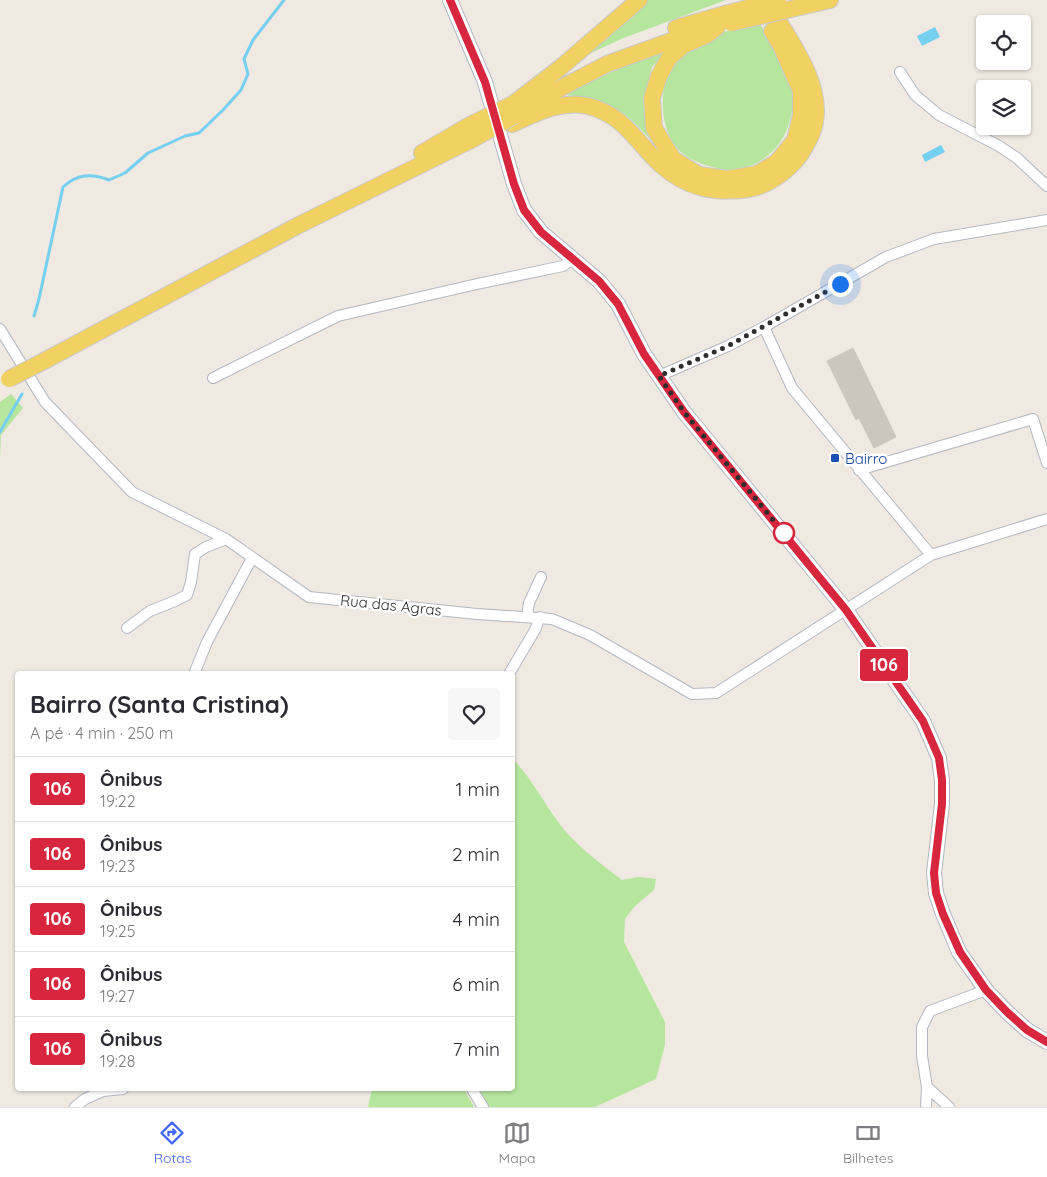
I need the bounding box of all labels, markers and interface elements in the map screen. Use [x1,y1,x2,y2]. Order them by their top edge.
map controls [976,15,1031,135]
button: locate [976,15,1031,70]
button: layers [976,80,1031,135]
your location [828,272,853,297]
place label: Bairro [845,449,887,468]
marker: Bairro [829,452,841,464]
unlabelled marker [773,522,795,544]
street label: Rua das Agras [339,590,443,620]
line badge: 106 [855,649,913,681]
text: 106 [870,653,898,676]
button: heart [448,688,500,740]
text: Bairro (Santa Cristina) [30,689,288,719]
text: A pé · 4 min · 250 m [30,723,173,743]
text: Ônibus [100,767,162,791]
text: 106 [43,777,72,800]
text: 1 min [455,777,500,801]
text: 19:22 [100,791,136,811]
text: Ônibus [100,832,162,856]
text: 106 [43,842,72,865]
text: 2 min [452,842,500,866]
text: 19:23 [100,856,135,876]
text: Ônibus [100,897,162,921]
text: 106 [43,907,72,930]
text: 4 min [452,907,500,931]
text: 19:25 [100,921,135,941]
text: Ônibus [100,962,162,986]
text: 106 [43,972,72,995]
text: 6 min [452,972,500,996]
text: 19:27 [100,986,135,1006]
text: Ônibus [100,1027,162,1051]
text: 106 [43,1037,72,1060]
text: 7 min [453,1037,500,1061]
text: 19:28 [100,1051,135,1071]
tab: Rotas [154,1119,191,1167]
tab: Mapa [499,1119,536,1167]
tab: Bilhetes [843,1119,893,1167]

